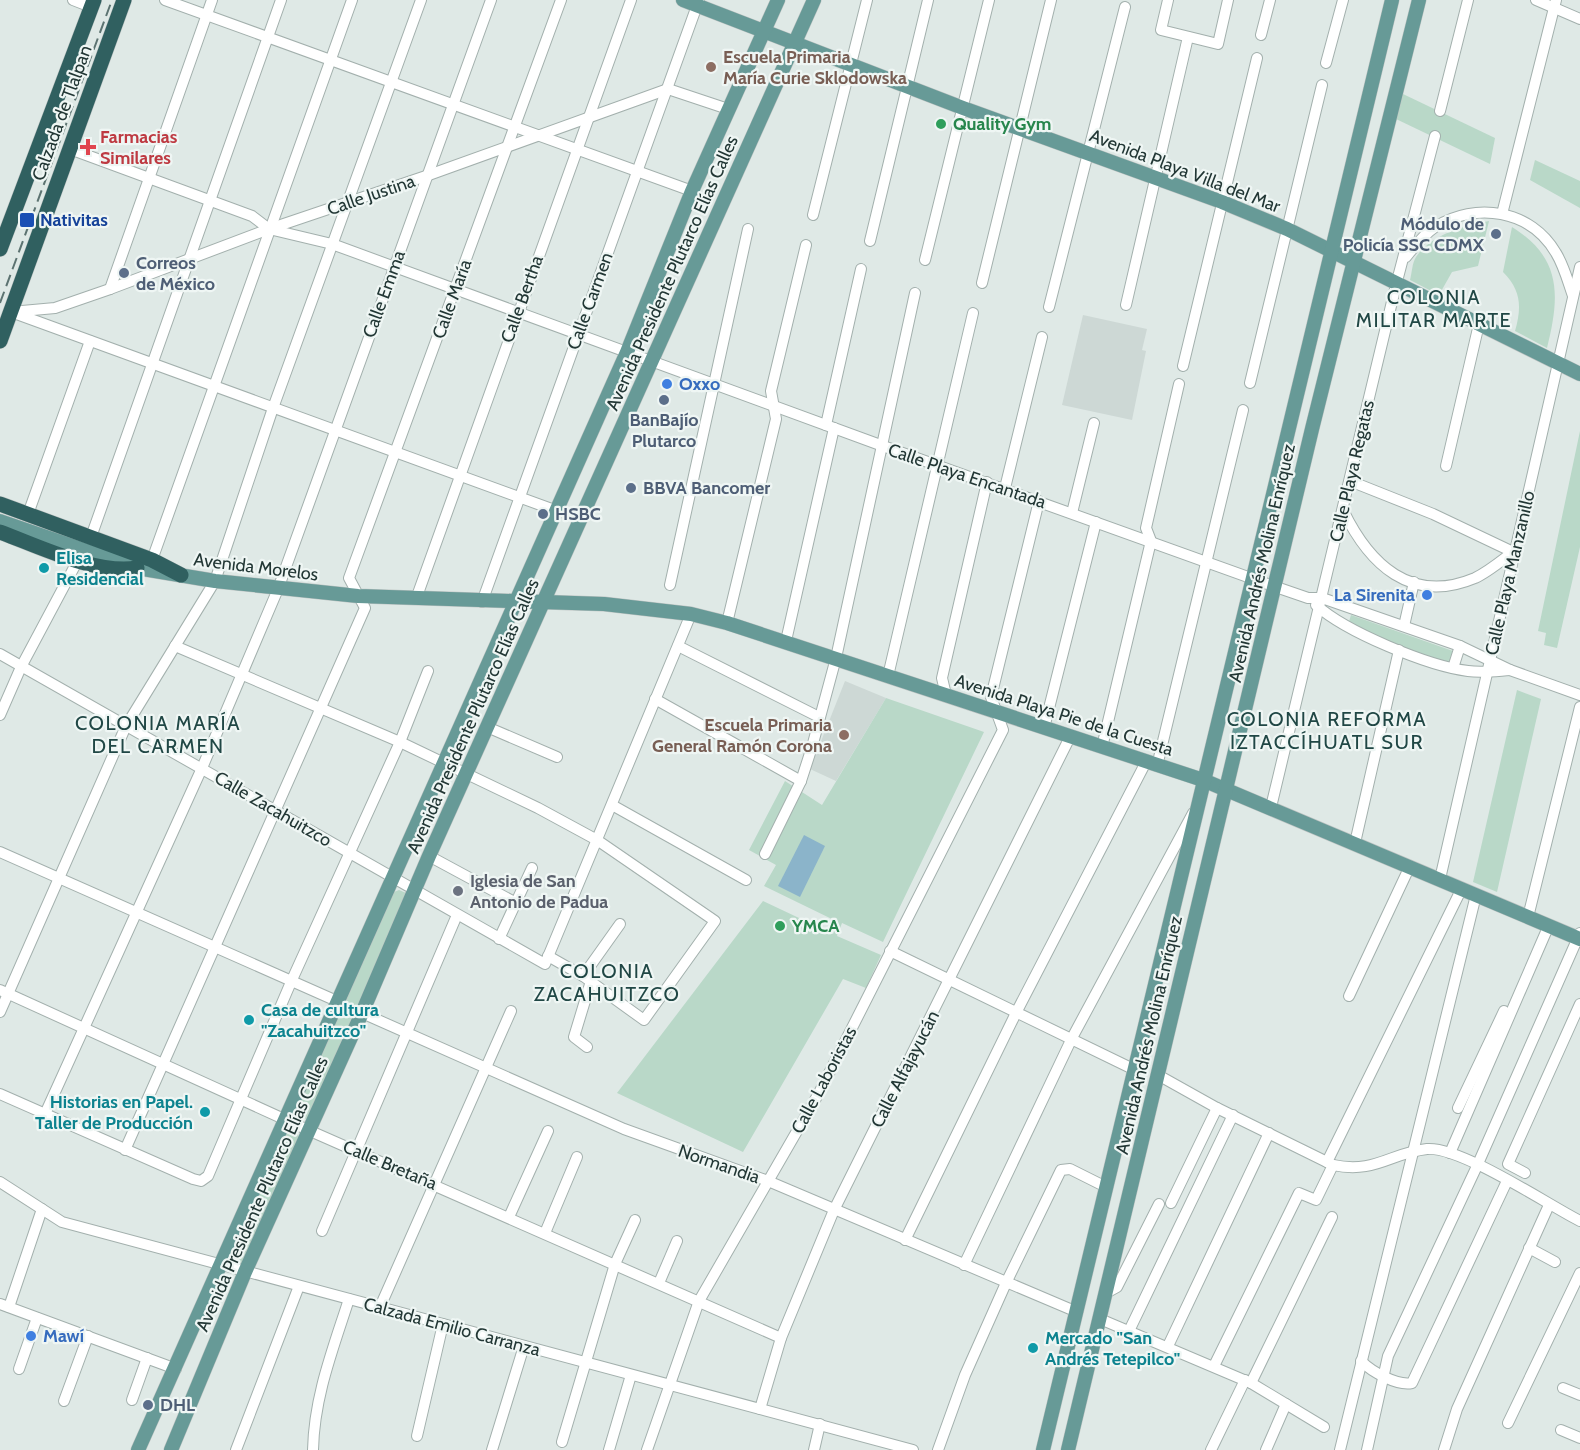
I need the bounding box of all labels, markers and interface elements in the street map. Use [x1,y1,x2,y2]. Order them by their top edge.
street label: Calzada de Tlalpan [27,42,97,184]
place label: Escuela Primaria María Curie Sklodowska [723,46,907,89]
marker: Escuela Primaria María Curie Sklodowska [704,60,718,74]
place label: Quality Gym [953,113,1052,135]
marker: Quality Gym [934,117,948,131]
street label: Avenida Playa Villa del Mar [1087,124,1284,218]
place label: Farmacias Similares [100,126,178,169]
street label: Avenida Presidente Plutarco Elías Calles [601,132,743,414]
marker: Farmacias Similares [81,140,95,154]
street label: Calle Justina [324,170,418,220]
place label: Nativitas [40,209,108,231]
marker: Nativitas [18,211,36,229]
place label: Módulo de Policía SSC CDMX [1343,213,1485,256]
marker: Módulo de Policía SSC CDMX [1489,227,1503,241]
street label: Calle Emma [358,247,410,341]
street label: Calle Carmen [562,249,618,353]
place label: Correos de México [136,252,215,295]
street label: Calle Bertha [496,252,548,346]
street label: Calle María [428,256,477,342]
marker: Correos de México [117,266,131,280]
district label: COLONIA MILITAR MARTE [1356,285,1512,332]
place label: Oxxo [679,373,720,395]
marker: Oxxo [660,377,674,391]
marker: BanBajío Plutarco [657,393,671,407]
street label: Calle Playa Regatas [1325,398,1379,544]
place label: BanBajío Plutarco [630,409,698,452]
street label: Calle Playa Encantada [885,439,1049,513]
street label: Avenida Andrés Molina Enríquez [1224,441,1300,684]
place label: BBVA Bancomer [643,477,770,499]
marker: BBVA Bancomer [624,481,638,495]
street label: Calle Playa Manzanillo [1480,488,1540,657]
place label: HSBC [555,503,601,525]
marker: HSBC [536,507,550,521]
place label: Elisa Residencial [56,547,144,590]
street label: Avenida Morelos [192,548,320,586]
marker: Elisa Residencial [37,561,51,575]
street label: Avenida Presidente Plutarco Elías Calles [402,575,544,857]
place label: La Sirenita [1334,584,1415,606]
marker: La Sirenita [1420,588,1434,602]
street label: Avenida Playa Pie de la Cuesta [952,669,1176,761]
district label: COLONIA REFORMA IZTACCÍHUATL SUR [1227,707,1427,754]
district label: COLONIA MARÍA DEL CARMEN [75,711,241,758]
place label: Escuela Primaria General Ramón Corona [652,714,832,757]
marker: Escuela Primaria General Ramón Corona [837,728,851,742]
street label: Calle Zacahuitzco [210,767,336,852]
place label: Iglesia de San Antonio de Padua [470,870,608,913]
marker: Iglesia de San Antonio de Padua [451,884,465,898]
street label: Avenida Andrés Molina Enríquez [1111,913,1187,1156]
place label: YMCA [791,915,840,937]
marker: YMCA [773,919,787,933]
district label: COLONIA ZACAHUITZCO [534,959,680,1006]
place label: Casa de cultura "Zacahuitzco" [261,999,379,1042]
street label: Calle Alfajayucán [866,1007,944,1131]
marker: Casa de cultura "Zacahuitzco" [242,1013,256,1027]
street label: Calle Laboristas [787,1023,861,1137]
street label: Avenida Presidente Plutarco Elías Calles [191,1053,333,1335]
place label: Historias en Papel. Taller de Producción [35,1091,193,1134]
marker: Historias en Papel. Taller de Producción [198,1105,212,1119]
street label: Calle Bretaña [340,1135,441,1195]
street label: Normandia [675,1140,763,1188]
street label: Calzada Emilio Carranza [361,1293,543,1361]
place label: Mawí [43,1325,84,1347]
place label: Mercado "San Andrés Tetepilco" [1045,1327,1180,1370]
marker: Mawí [24,1329,38,1343]
marker: Mercado "San Andrés Tetepilco" [1026,1341,1040,1355]
place label: DHL [160,1394,195,1416]
marker: DHL [141,1398,155,1412]

